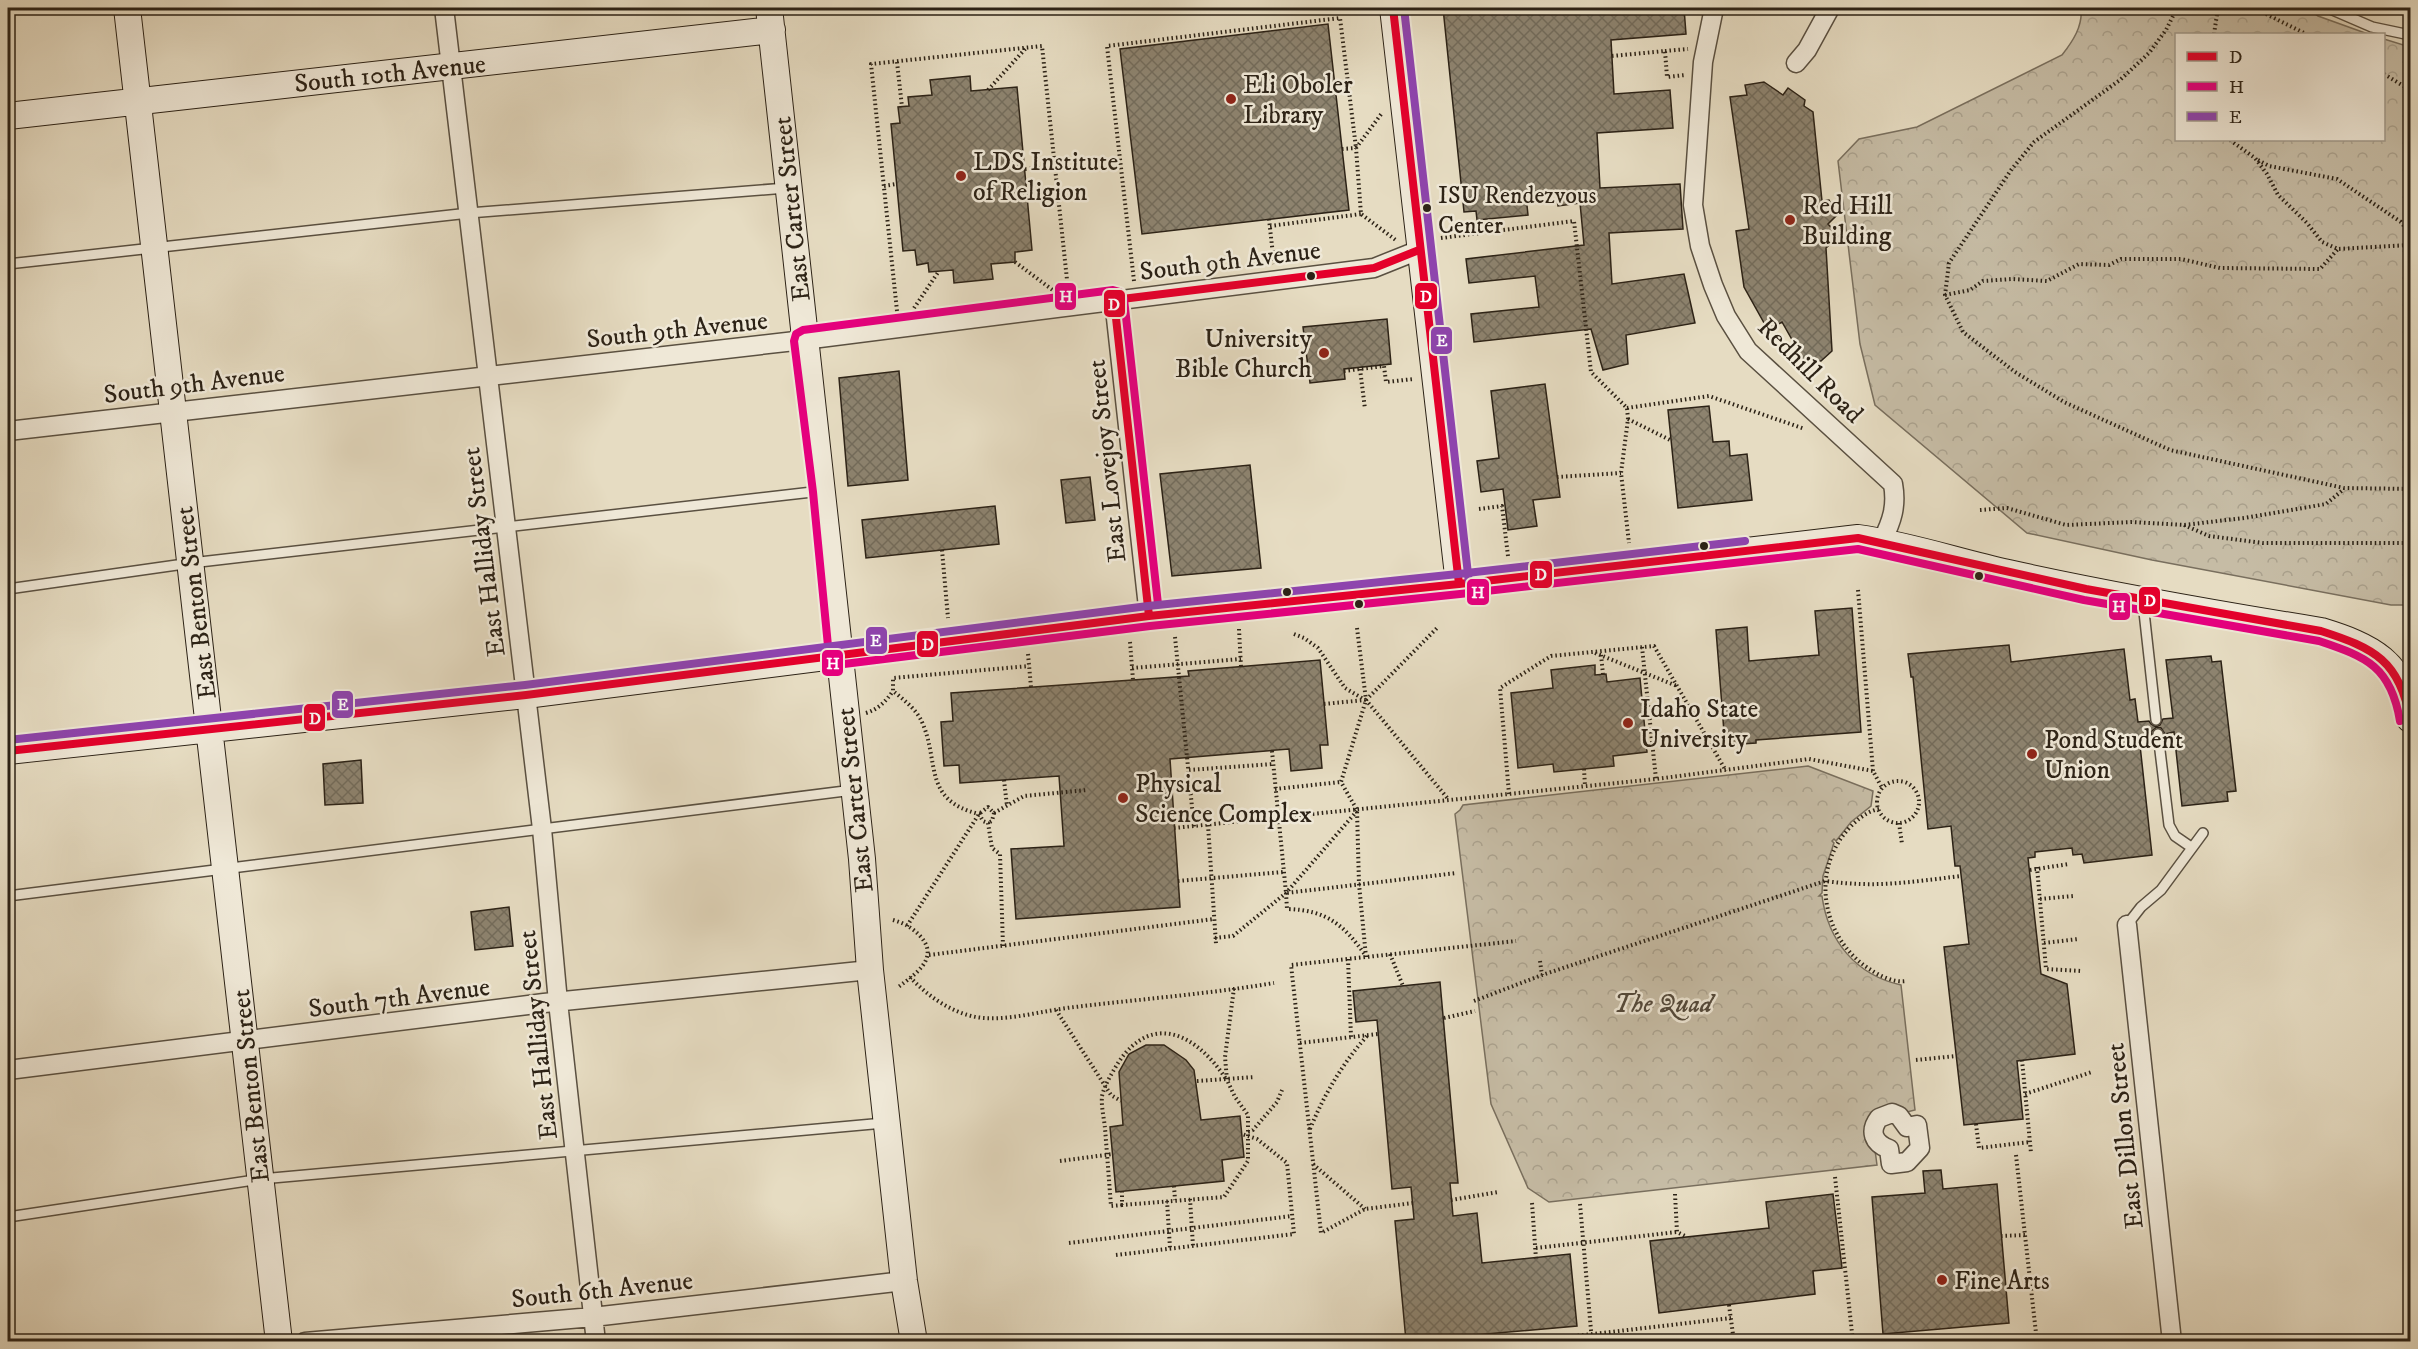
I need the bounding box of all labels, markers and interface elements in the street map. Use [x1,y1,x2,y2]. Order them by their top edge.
legend [2175,33,2385,141]
text: D [2229,47,2242,69]
street label: South 10th Avenue [293,48,488,101]
place label: Eli Oboler Library [1243,69,1353,132]
text: H [2229,77,2244,99]
marker: Eli Oboler Library [1224,92,1238,106]
text: E [2229,107,2242,129]
street label: East Carter Street [766,115,819,303]
place label: LDS Institute of Religion [973,146,1118,209]
marker: LDS Institute of Religion [954,169,968,183]
place label: ISU Rendezvous Center [1438,181,1597,241]
place label: Red Hill Building [1802,190,1893,253]
marker: ISU Rendezvous Center [1421,202,1433,214]
marker: Red Hill Building [1783,213,1797,227]
street label: South 9th Avenue [1138,234,1322,289]
unlabelled marker [1305,270,1317,282]
line badge: H [1054,282,1077,311]
line badge: D [1414,282,1438,310]
text: H [1059,287,1073,307]
text: D [1420,287,1432,307]
line badge: D [1103,289,1126,318]
text: D [1108,295,1120,315]
street label: South 9th Avenue [585,305,769,356]
street label: Redhill Road [1750,311,1870,431]
place label: University Bible Church [1175,323,1313,386]
line badge: E [1430,326,1453,355]
text: E [1436,331,1448,351]
marker: University Bible Church [1317,346,1331,360]
street label: South 9th Avenue [102,357,286,412]
street label: East Lovejoy Street [1080,358,1135,564]
street label: East Halliday Street [455,445,514,658]
street label: East Benton Street [168,504,225,701]
unlabelled marker [1698,540,1710,552]
line badge: D [1529,560,1553,589]
text: D [1535,565,1547,585]
unlabelled marker [1973,570,1985,582]
line badge: H [1466,578,1490,606]
text: H [1471,583,1485,603]
unlabelled marker [1281,586,1293,598]
line badge: D [2138,586,2161,615]
text: D [2144,591,2156,611]
line badge: H [2108,592,2131,621]
text: H [2112,597,2126,617]
unlabelled marker [1353,598,1365,610]
line badge: E [865,626,888,655]
line badge: D [916,630,939,658]
text: E [870,631,882,651]
text: D [922,635,934,655]
line badge: H [821,649,844,677]
text: H [826,654,840,674]
line badge: E [331,690,354,719]
place label: Idaho State University [1640,693,1758,756]
text: E [337,695,349,715]
line badge: D [303,703,326,732]
street label: East Carter Street [829,706,882,894]
text: D [309,709,321,729]
marker: Idaho State University [1621,716,1635,730]
place label: Pond Student Union [2044,724,2183,787]
marker: Pond Student Union [2025,747,2039,761]
place label: Physical Science Complex [1135,768,1312,831]
marker: Physical Science Complex [1116,791,1130,805]
street label: East Halliday Street [511,928,566,1141]
street label: South 7th Avenue [307,971,492,1026]
street label: East Benton Street [225,987,278,1184]
park label: The Quad [1614,988,1716,1021]
street label: East Dillon Street [2099,1041,2152,1231]
street label: South 6th Avenue [510,1265,695,1316]
place label: Fine Arts [1954,1265,2050,1298]
marker: Fine Arts [1935,1273,1949,1287]

